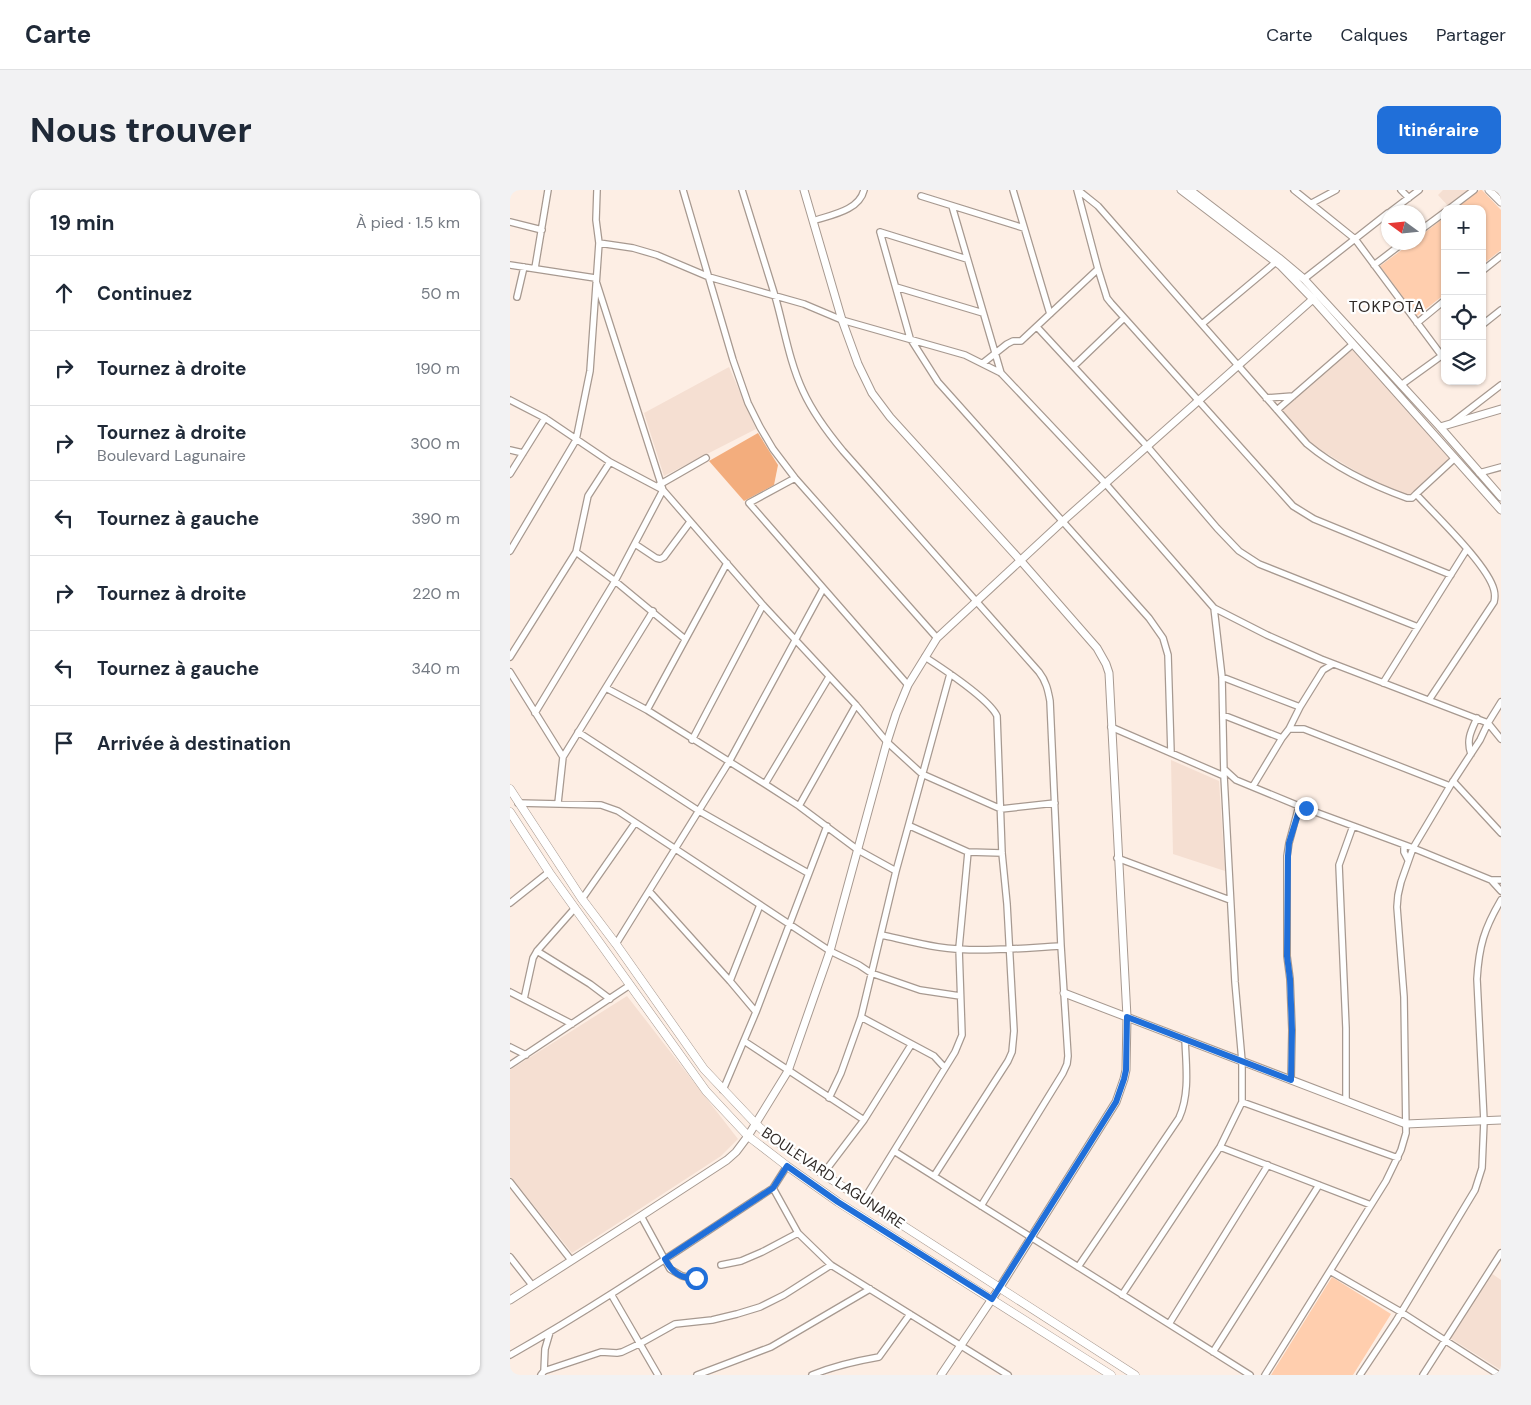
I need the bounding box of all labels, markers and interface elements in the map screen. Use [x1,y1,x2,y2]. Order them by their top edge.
text: Carte [25,19,91,50]
text: Carte [1266,23,1313,47]
text: Calques [1341,23,1408,47]
text: Partager [1436,23,1506,47]
button: Itinéraire [1377,106,1501,154]
text: Nous trouver [30,107,252,153]
north arrow [1381,205,1426,250]
map controls [1441,205,1486,385]
button: + [1441,205,1486,250]
text: 19 min [50,209,114,237]
text: À pied · 1.5 km [356,212,460,233]
button: − [1441,250,1486,295]
icon: ahead [50,279,78,307]
text: Continuez [97,281,192,306]
text: 50 m [421,283,460,304]
button: locate [1441,295,1486,340]
district label: TOKPOTA [1349,296,1425,317]
button: layers [1441,340,1486,385]
icon: right [50,354,78,382]
text: Tournez à droite [97,356,247,381]
text: 190 m [416,358,460,379]
text: Tournez à droite [97,420,247,445]
icon: right [50,429,78,457]
text: 300 m [410,433,460,454]
text: Boulevard Lagunaire [97,445,246,466]
icon: left [50,504,78,532]
text: Tournez à gauche [97,506,259,531]
text: 390 m [412,508,460,529]
icon: right [50,579,78,607]
text: Tournez à droite [97,581,247,606]
text: 220 m [412,583,460,604]
icon: left [50,654,78,682]
text: Tournez à gauche [97,656,259,681]
text: 340 m [411,658,460,679]
icon: arrive [50,729,78,757]
text: Arrivée à destination [97,731,291,756]
route end [1295,797,1318,820]
street label: BOULEVARD LAGUNAIRE [758,1123,908,1233]
route start [685,1267,708,1290]

